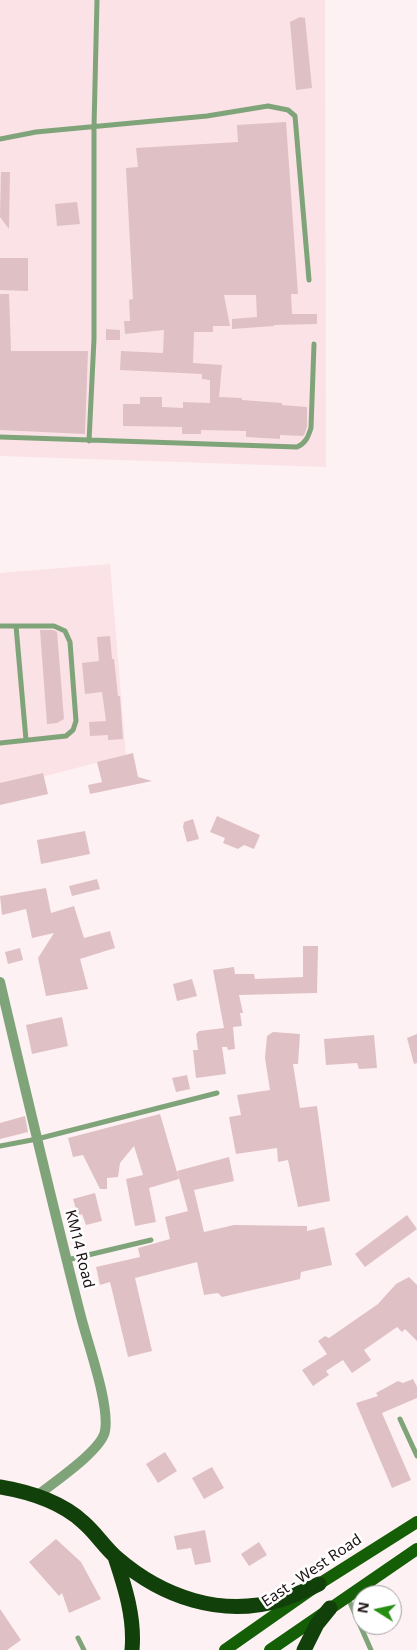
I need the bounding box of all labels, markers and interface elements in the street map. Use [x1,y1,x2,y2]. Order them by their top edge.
street label: KM14 Road [61,1208,97,1290]
street label: East - West Road [259,1531,365,1611]
north arrow [352,1585,402,1635]
text: N [352,1600,373,1615]

